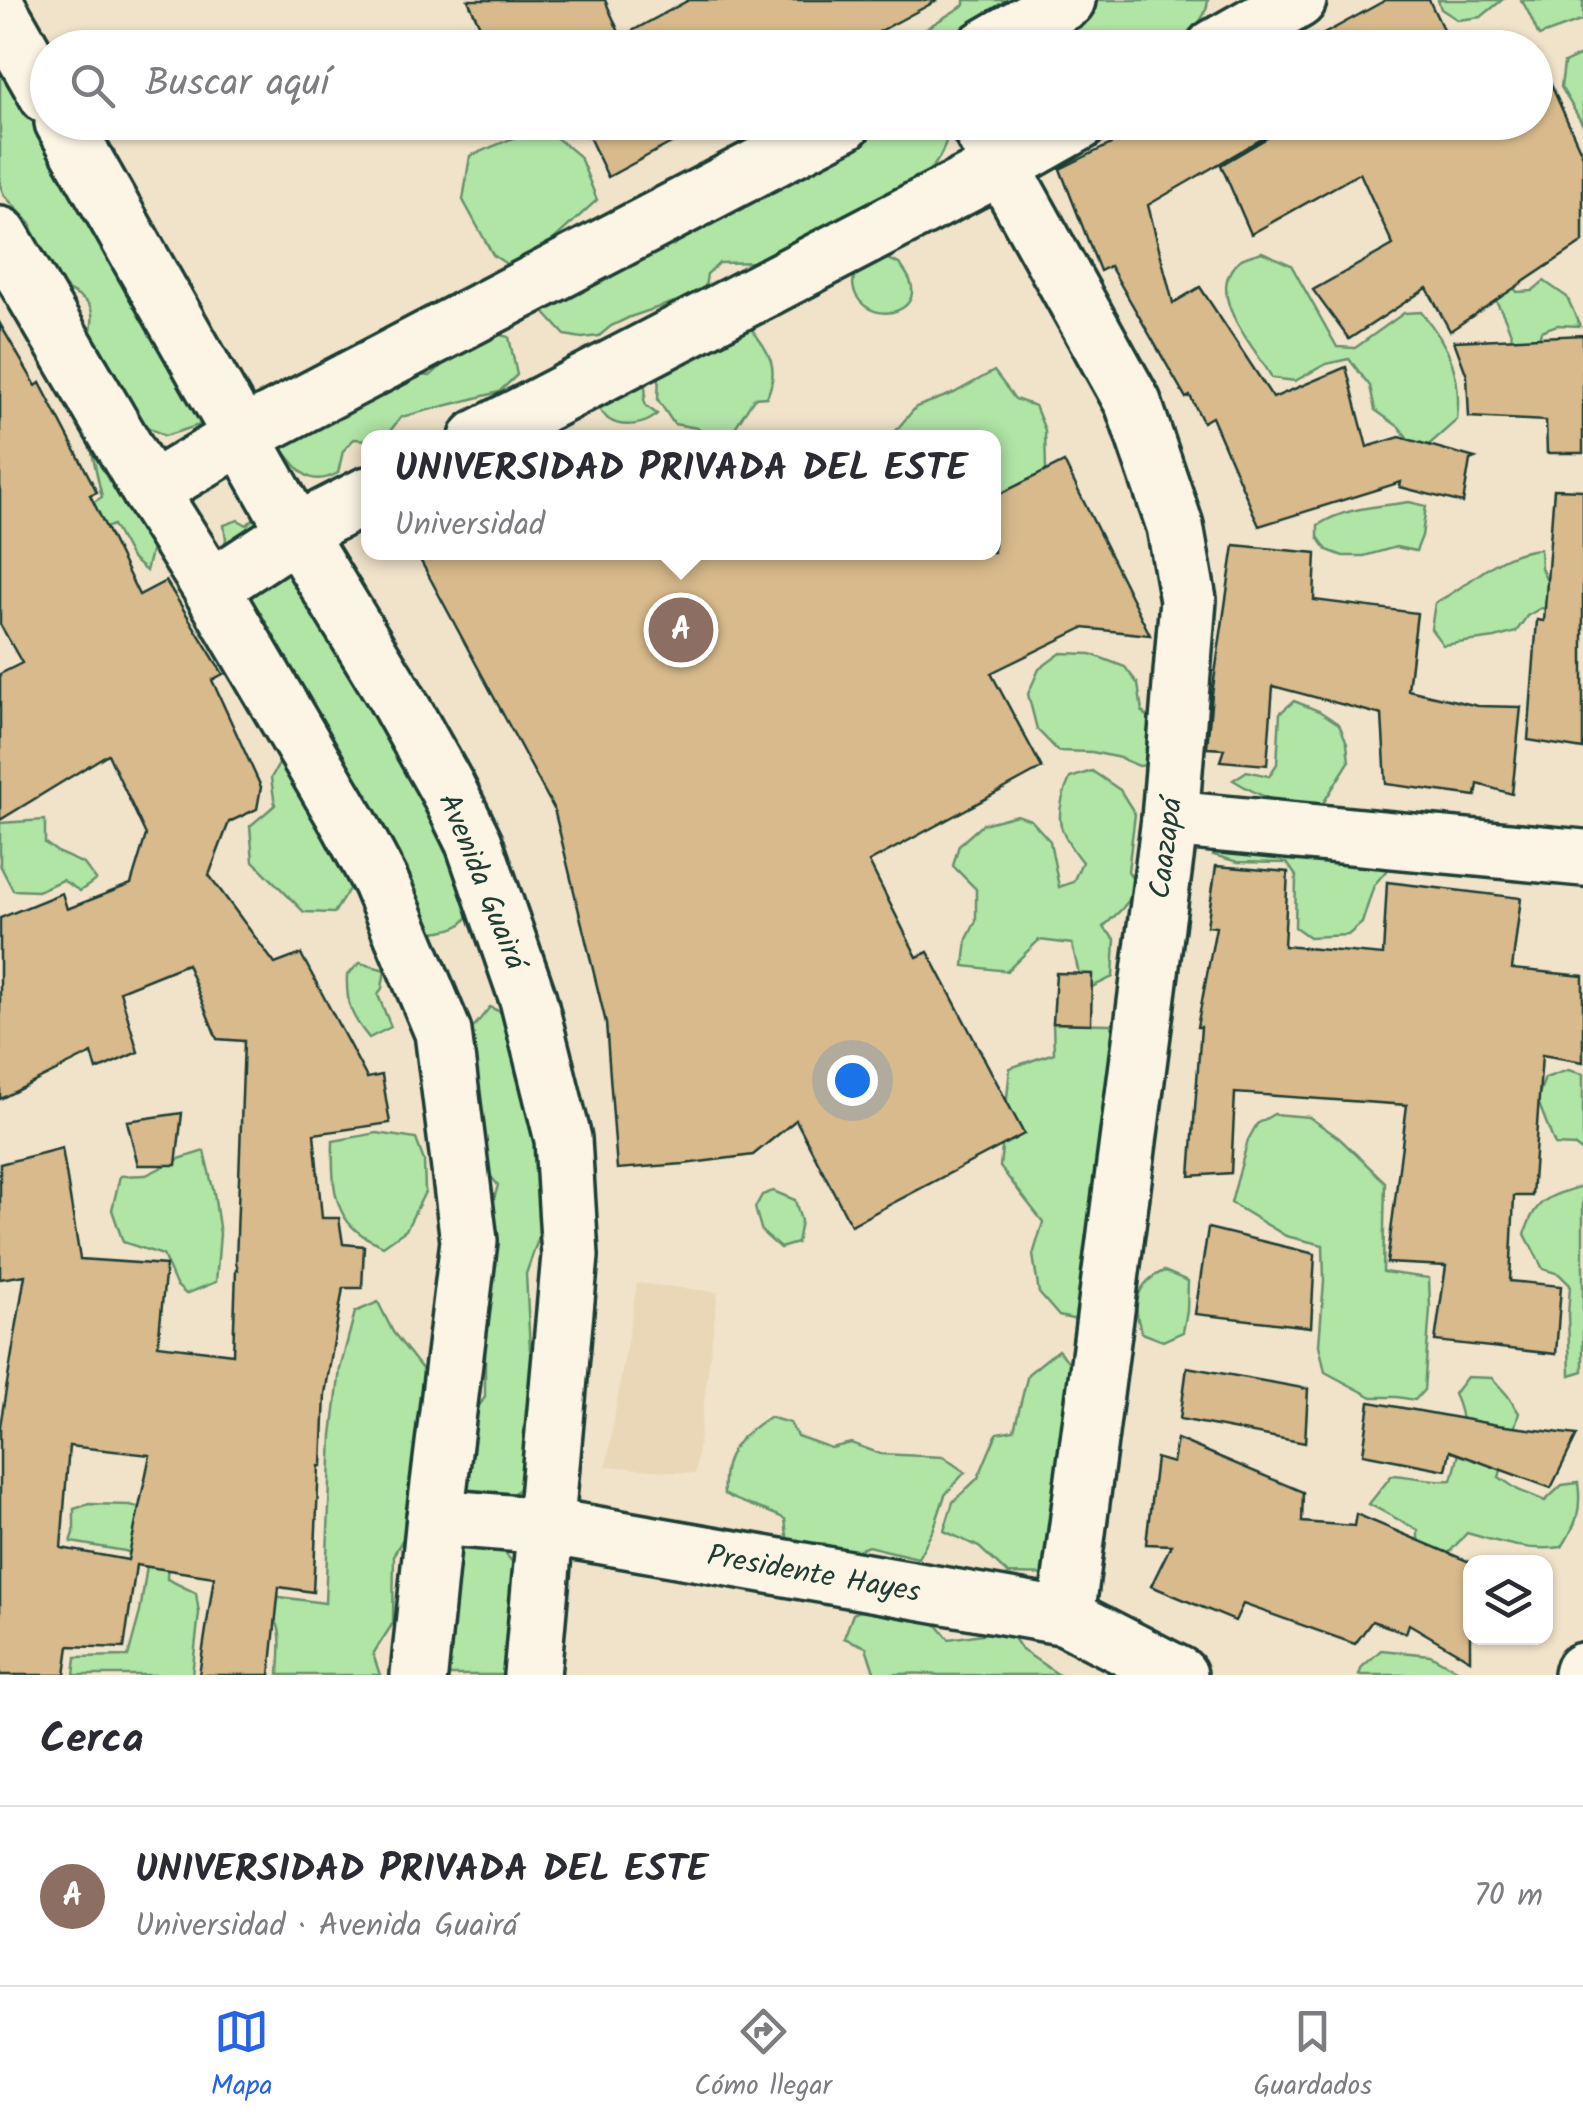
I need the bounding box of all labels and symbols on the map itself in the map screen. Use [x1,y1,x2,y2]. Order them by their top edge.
pin: A [648,592,714,668]
street label: Avenida Guairá [424,786,539,980]
street label: Caazapá [1137,792,1197,902]
your location [827,1055,878,1106]
street label: Presidente Hayes [703,1533,924,1617]

